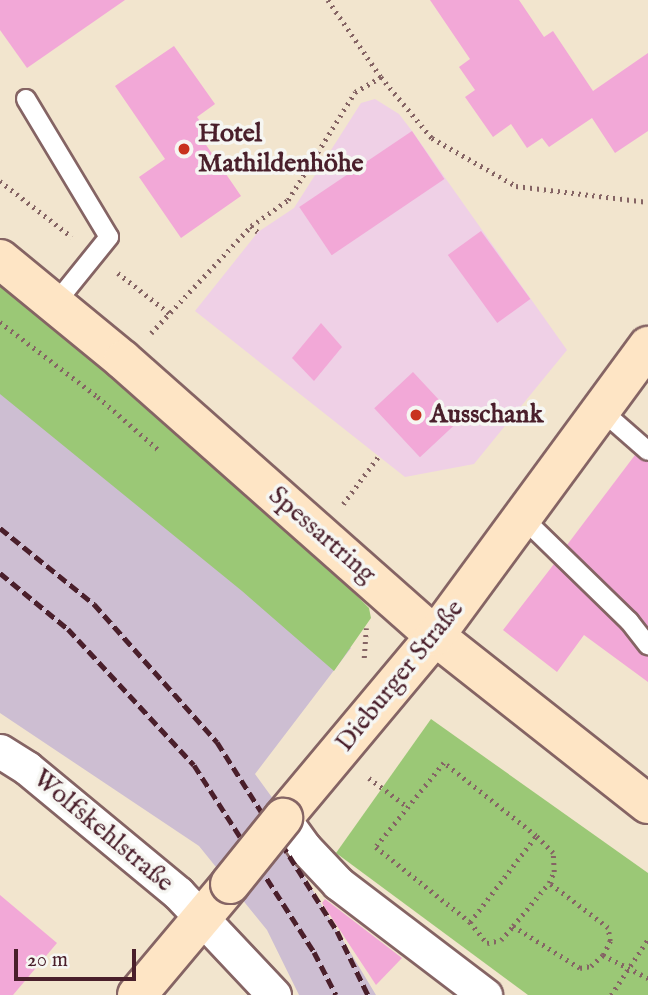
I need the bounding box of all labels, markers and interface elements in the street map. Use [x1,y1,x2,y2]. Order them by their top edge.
place label: Hotel Mathildenhöhe [198,118,363,180]
marker: Hotel Mathildenhöhe [176,141,192,157]
place label: Ausschank [430,399,543,431]
marker: Ausschank [408,407,424,423]
street label: Spessartring [262,480,382,590]
street label: Dieburger Straße [329,594,471,758]
street label: Wolfskehlstraße [26,763,180,899]
scale bar [18,936,140,980]
text: 20 m [27,947,68,974]

